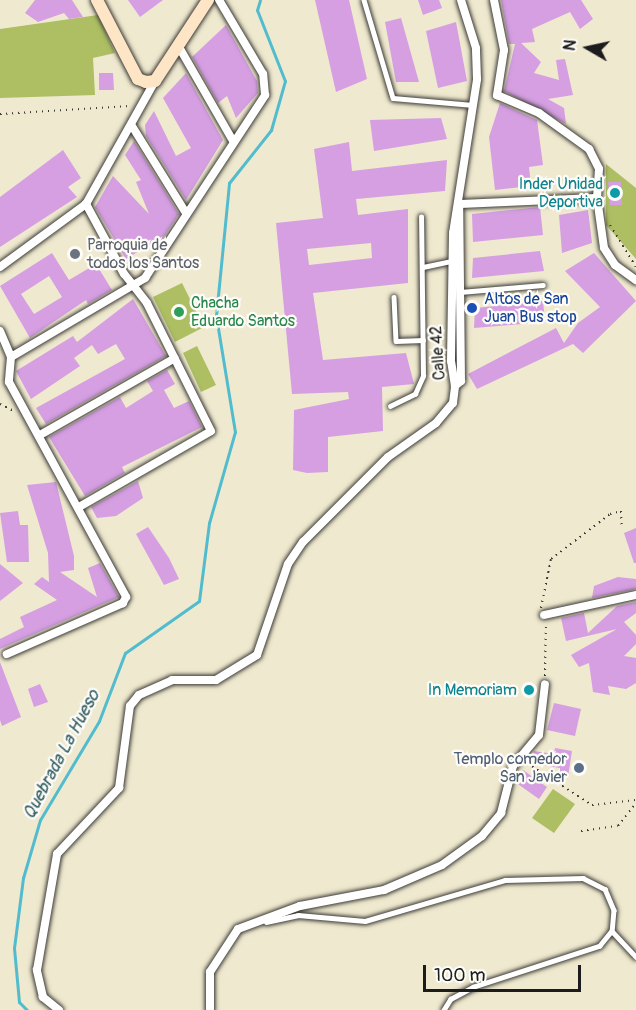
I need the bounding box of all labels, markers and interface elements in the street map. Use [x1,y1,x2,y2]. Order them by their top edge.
north arrow [558,18,618,78]
text: N [559,38,581,52]
place label: Inder Unidad Deportiva [519,174,603,212]
marker: Inder Unidad Deportiva [608,186,622,200]
place label: Parroquia de todos los Santos [87,235,199,273]
marker: Parroquia de todos los Santos [68,247,82,261]
place label: Altos de San Juan Bus stop [484,289,577,327]
place label: Chacha Eduardo Santos [191,293,295,331]
marker: Altos de San Juan Bus stop [465,301,479,315]
marker: Chacha Eduardo Santos [172,305,186,319]
street label: Calle 42 [427,325,449,381]
place label: In Memoriam [428,680,517,700]
marker: In Memoriam [522,683,536,697]
water label: Quebrada La Hueso [19,687,105,823]
place label: Templo comedor San Javier [454,749,567,787]
marker: Templo comedor San Javier [572,761,586,775]
scale bar [426,953,584,991]
text: 100 m [434,964,486,987]

